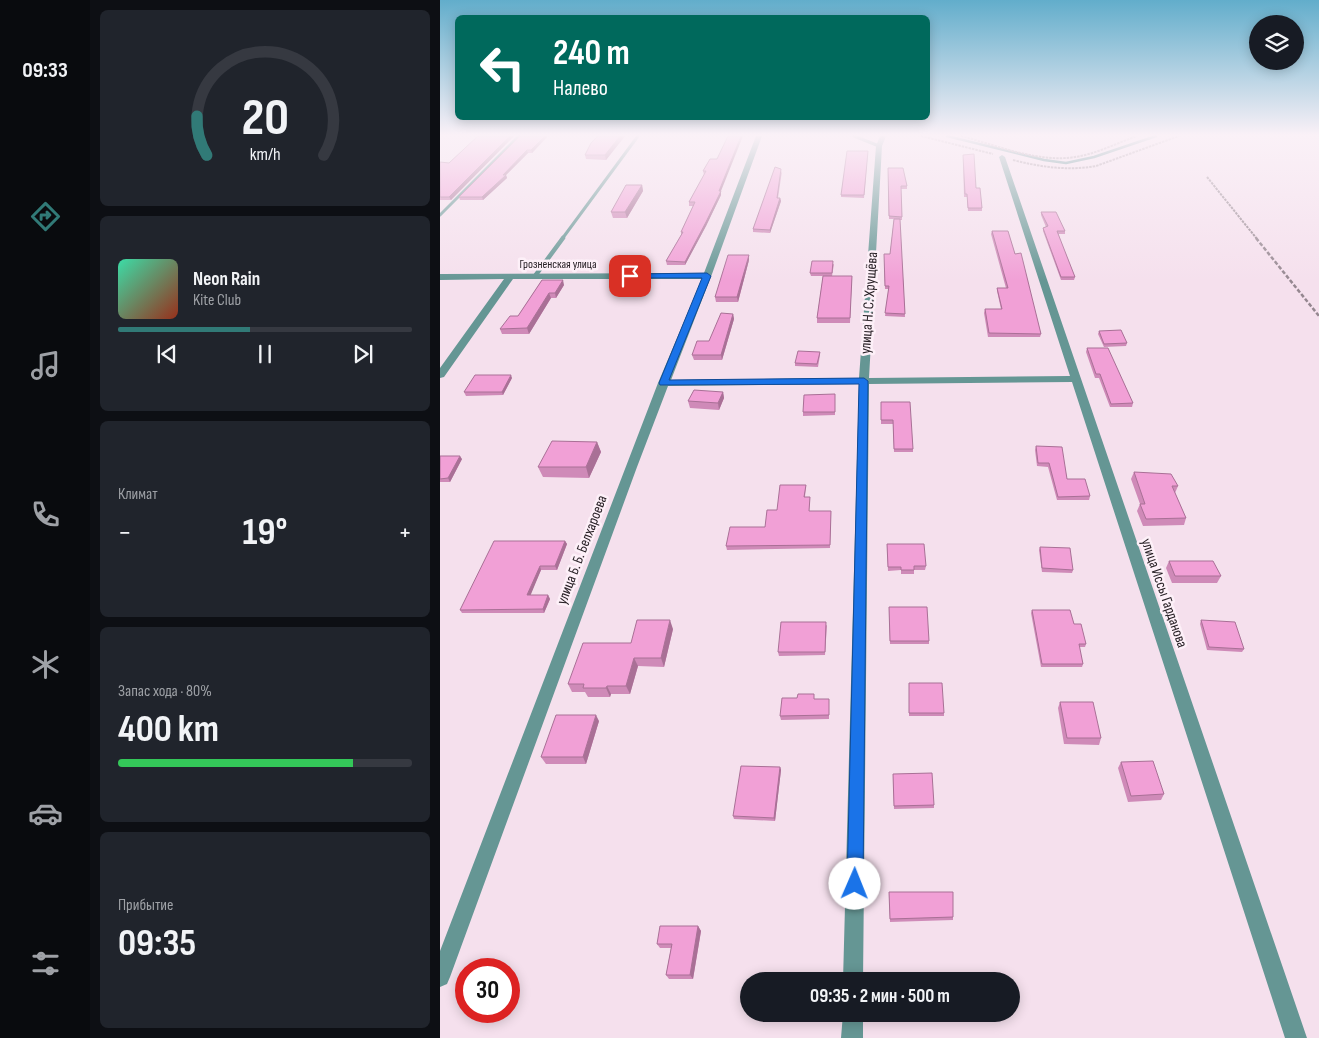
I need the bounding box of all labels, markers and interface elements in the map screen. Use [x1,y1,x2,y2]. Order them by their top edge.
map controls [1249,15,1304,70]
button: layers [1249,15,1304,70]
text: 240 m [553,32,630,75]
icon: left [470,35,535,100]
text: 09:33 [22,57,68,84]
text: Налево [553,75,608,102]
text: 20 [241,87,289,150]
text: km/h [250,144,280,165]
icon: directions [28,199,63,234]
street label: улица Н. С. Хрущёва [856,251,882,355]
pin [609,255,651,297]
street label: Грозненская улица [519,257,597,272]
icon: arrive [616,262,644,290]
text: Neon Rain [193,268,260,291]
text: Kite Club [193,291,241,310]
icon: previous [153,340,181,368]
icon: pause [251,340,279,368]
icon: next [349,340,377,368]
icon: music [28,348,63,383]
text: Климат [118,485,158,504]
street label: улица Б. Б. Белхароева [552,492,612,607]
icon: phone [28,497,63,532]
text: 19° [243,510,287,555]
text: − [118,516,132,549]
text: + [398,516,412,549]
street label: улица Иссы Гарданова [1136,536,1192,650]
icon: climate [28,647,63,682]
text: Запас хода · 80% [118,682,212,701]
text: 400 km [118,707,219,752]
icon: car [28,796,63,831]
position arrow [828,857,880,909]
text: Прибытие [118,896,173,915]
text: 09:35 [118,921,196,966]
icon: filters [28,946,63,981]
speed limit sign: 30 [455,958,520,1023]
text: 09:35 · 2 мин · 500 m [810,985,950,1008]

